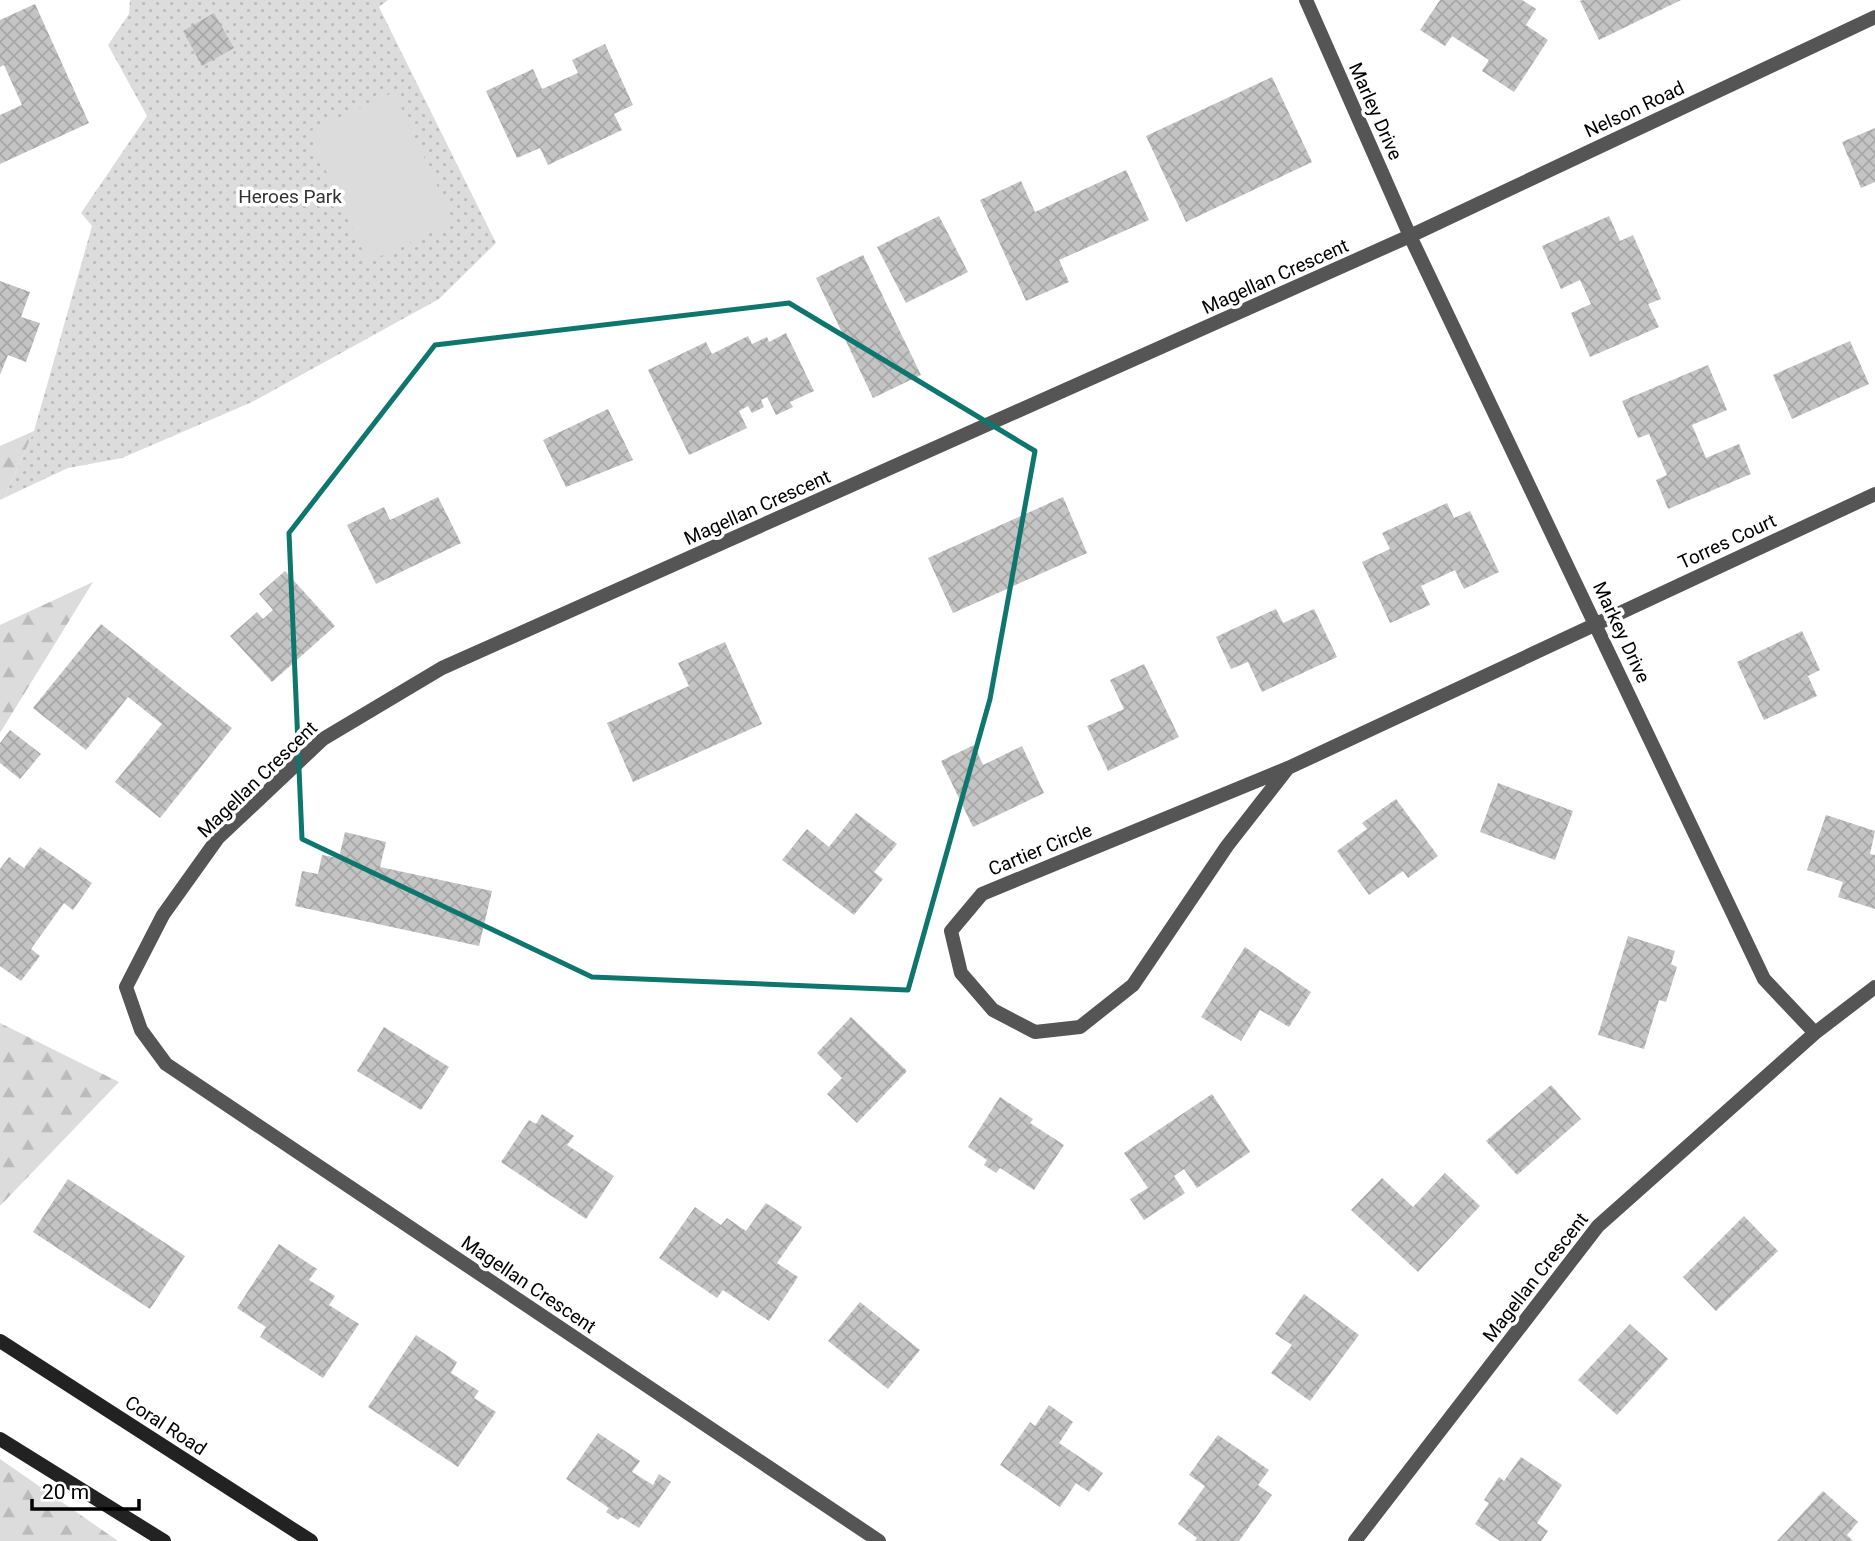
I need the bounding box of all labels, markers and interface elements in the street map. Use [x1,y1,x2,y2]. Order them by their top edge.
street label: Marley Drive [1344,59,1407,164]
street label: Nelson Road [1581,76,1688,143]
park label: Heroes Park [238,185,342,208]
street label: Magellan Crescent [1198,234,1352,319]
street label: Magellan Crescent [680,465,834,550]
street label: Torres Court [1675,509,1780,574]
street label: Markey Drive [1588,578,1655,687]
street label: Magellan Crescent [193,716,322,842]
street label: Cartier Circle [985,818,1095,881]
street label: Magellan Crescent [1478,1208,1593,1347]
street label: Magellan Crescent [457,1231,601,1338]
street label: Coral Road [121,1391,211,1460]
scale bar [32,1468,138,1512]
text: 20 m [42,1480,89,1504]

